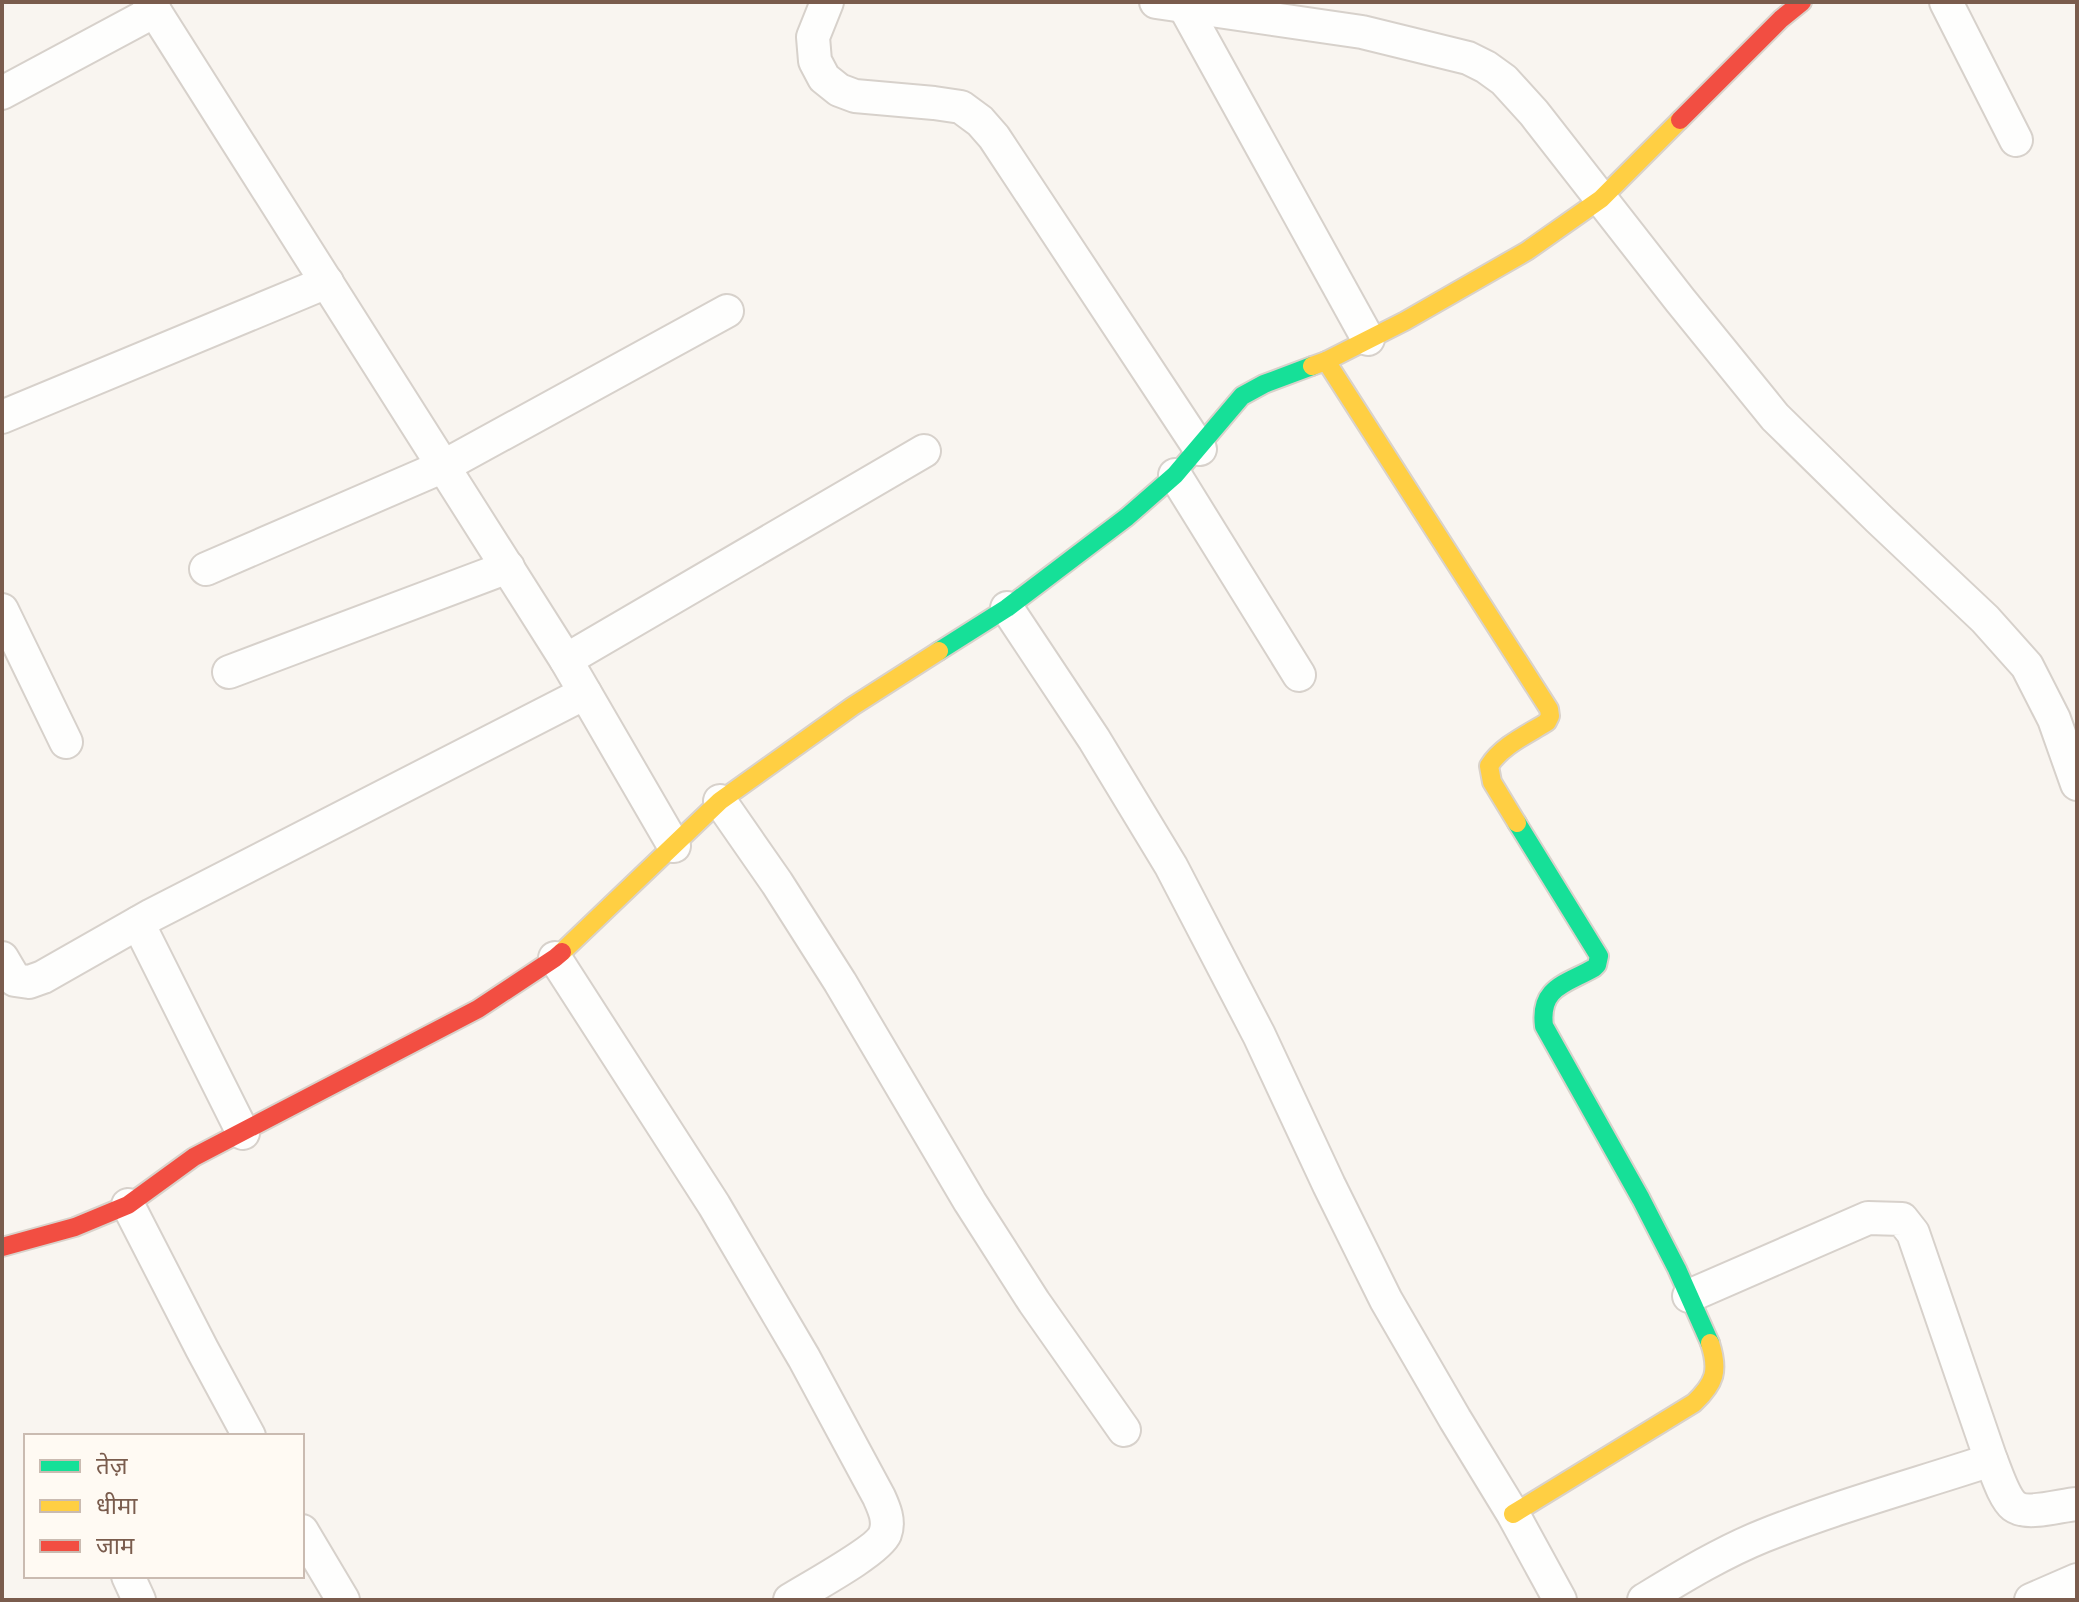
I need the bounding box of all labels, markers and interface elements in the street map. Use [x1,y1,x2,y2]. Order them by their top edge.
legend [24,1434,304,1578]
text: तेज़ [96,1451,129,1480]
text: धीमा [96,1491,138,1520]
text: जाम [96,1531,135,1560]

